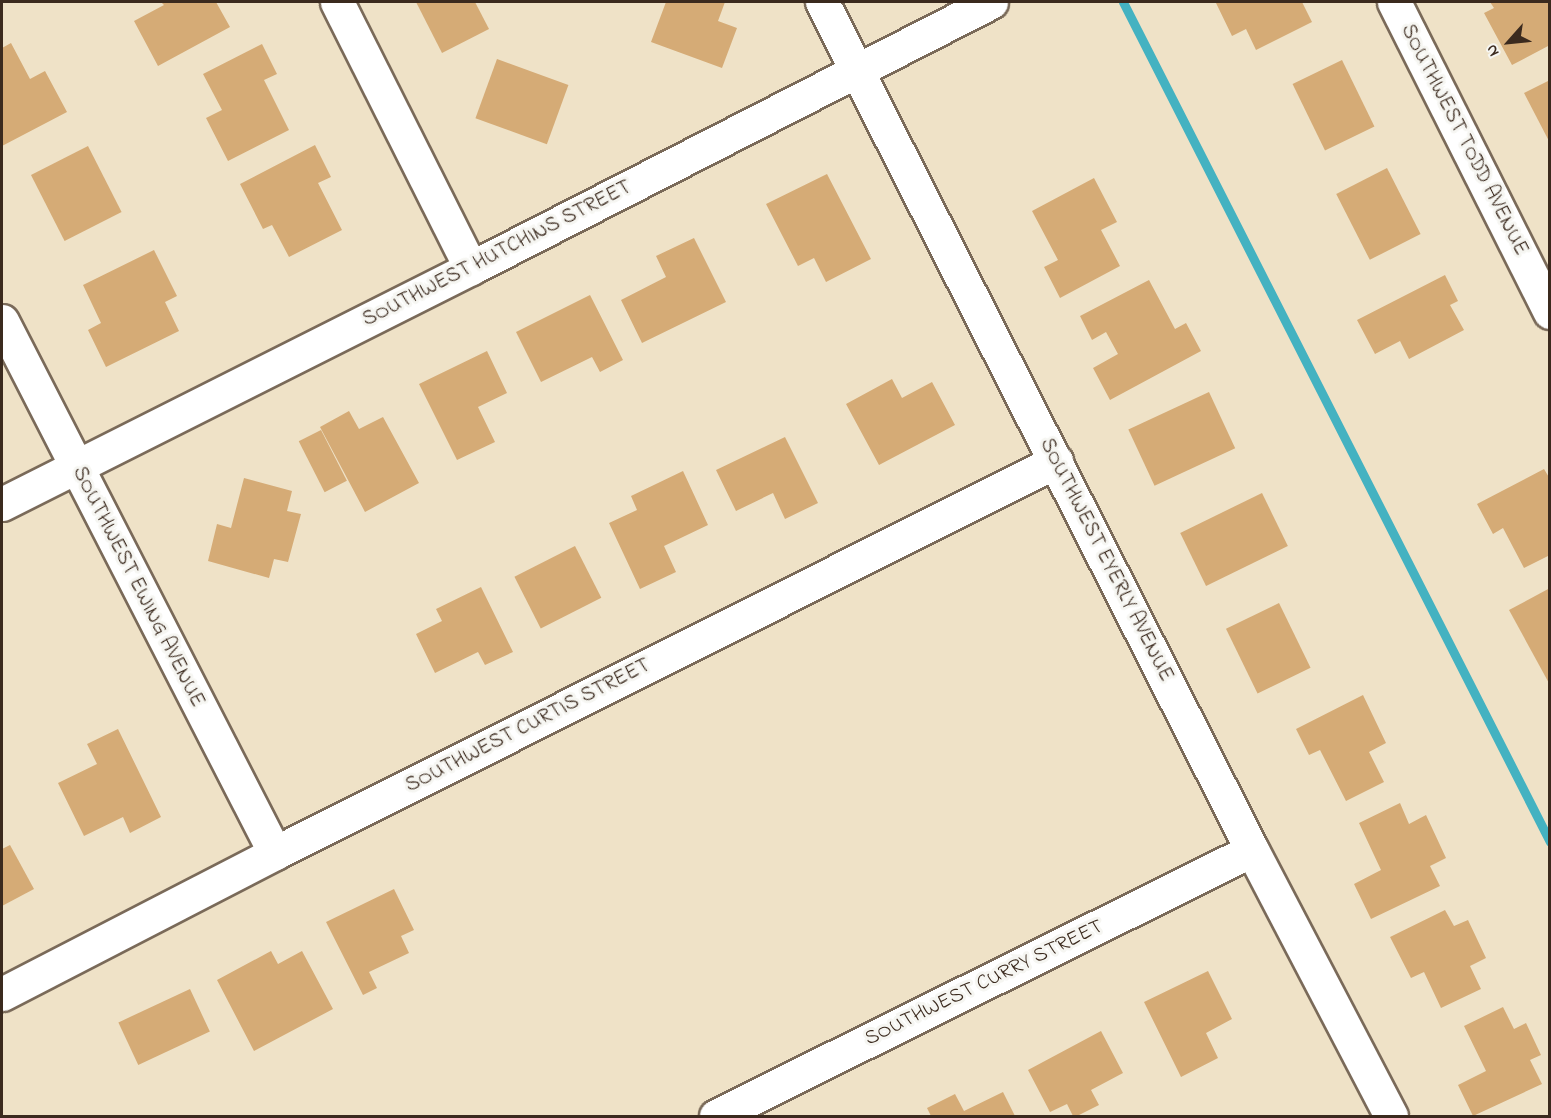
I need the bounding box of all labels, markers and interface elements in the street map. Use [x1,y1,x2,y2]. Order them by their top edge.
north arrow [1479,12,1539,72]
street label: SOUTHWEST TODD AVENUE [1395,20,1533,260]
street label: SOUTHWEST HUTCHINS STREET [358,175,636,333]
street label: SOUTHWEST EYERLY AVENUE [1034,434,1178,686]
street label: SOUTHWEST EWING AVENUE [66,462,210,712]
street label: SOUTHWEST CURTIS STREET [401,653,655,799]
street label: SOUTHWEST CURRY STREET [861,914,1107,1052]

